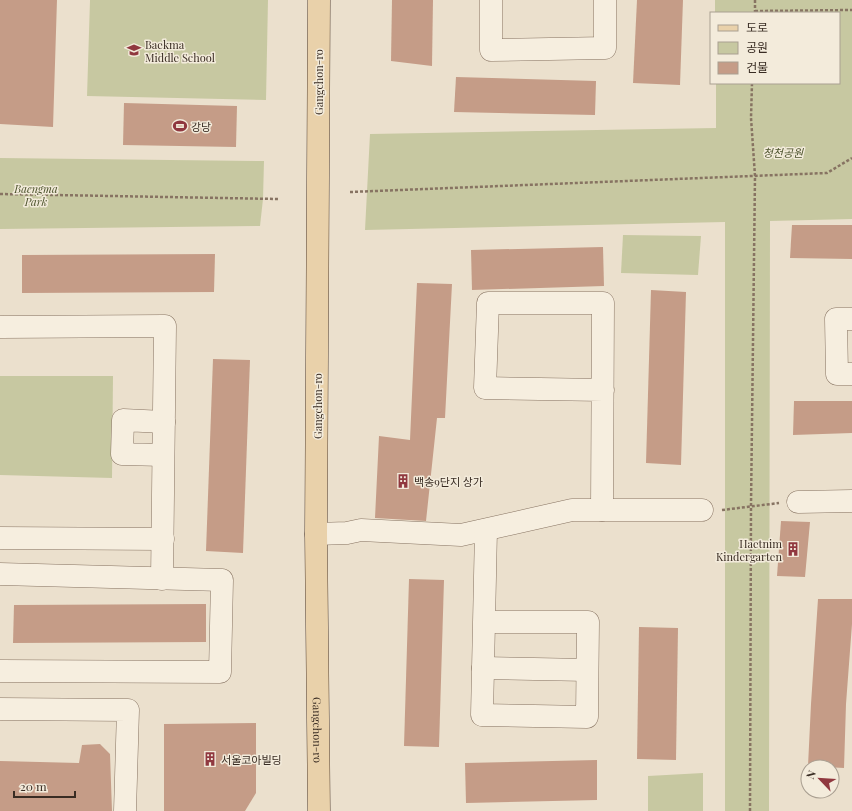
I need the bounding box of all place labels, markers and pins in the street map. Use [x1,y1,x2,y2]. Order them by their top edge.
place label: Baekma Middle School [145,37,215,65]
school or university icon: Baekma Middle School [126,42,142,58]
sports icon: 강당 [172,118,188,134]
place label: 강당 [191,119,211,134]
building icon: 백송9단지 상가 [395,473,411,489]
place label: 백송9단지 상가 [414,474,483,489]
place label: Haetnim Kindergarten [716,536,782,564]
building icon: Haetnim Kindergarten [785,541,801,557]
building icon: 서울코아빌딩 [202,751,218,767]
place label: 서울코아빌딩 [221,752,282,767]

